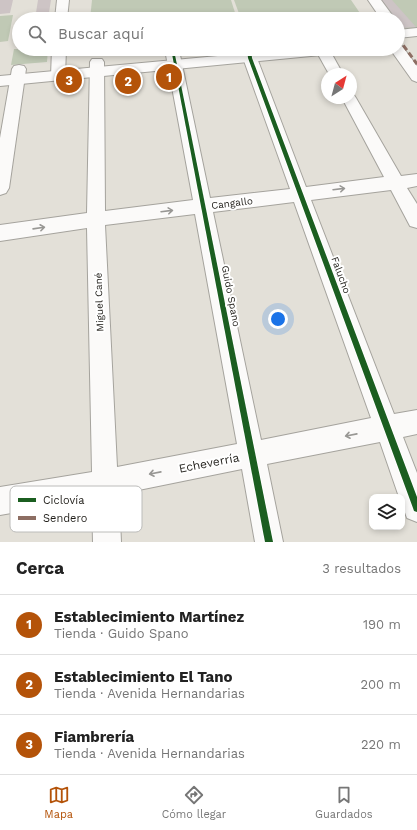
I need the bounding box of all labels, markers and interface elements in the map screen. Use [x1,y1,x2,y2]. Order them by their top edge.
search box [12,12,405,56]
icon: search [26,23,48,45]
text: Buscar aquí [58,25,144,43]
pin: 1 [156,62,182,92]
pin: 3 [56,65,82,95]
pin: 2 [115,66,141,96]
north arrow [321,68,357,104]
one-way arrow [332,185,345,193]
street label: Cangallo [211,195,253,211]
one-way arrow [161,207,174,214]
one-way arrow [32,224,45,232]
street label: Falucho [329,255,353,295]
street label: Guido Spano [220,264,242,328]
street label: Miguel Cané [92,272,106,332]
your location [268,309,288,329]
one-way arrow [345,431,358,439]
street label: Echeverría [178,450,241,476]
one-way arrow [149,470,162,478]
legend [10,486,142,532]
text: Ciclovía [43,494,84,507]
map controls [369,494,405,530]
button: layers [369,494,405,530]
text: Sendero [43,512,87,525]
text: Cerca [16,558,64,578]
text: 3 resultados [322,561,401,576]
text: Establecimiento Martínez [54,608,244,626]
text: 1 [26,617,32,632]
text: 190 m [363,617,401,632]
text: Tienda · Guido Spano [54,626,189,641]
text: Establecimiento El Tano [54,668,233,686]
text: 2 [25,677,33,692]
text: 200 m [360,677,401,692]
text: Tienda · Avenida Hernandarias [54,686,245,701]
text: Fiambrería [54,728,134,746]
text: 3 [25,737,33,752]
text: 220 m [361,737,401,752]
text: Tienda · Avenida Hernandarias [54,746,245,761]
tab: Mapa [44,784,73,821]
tab: Cómo llegar [162,784,226,821]
tab: Guardados [315,784,373,821]

